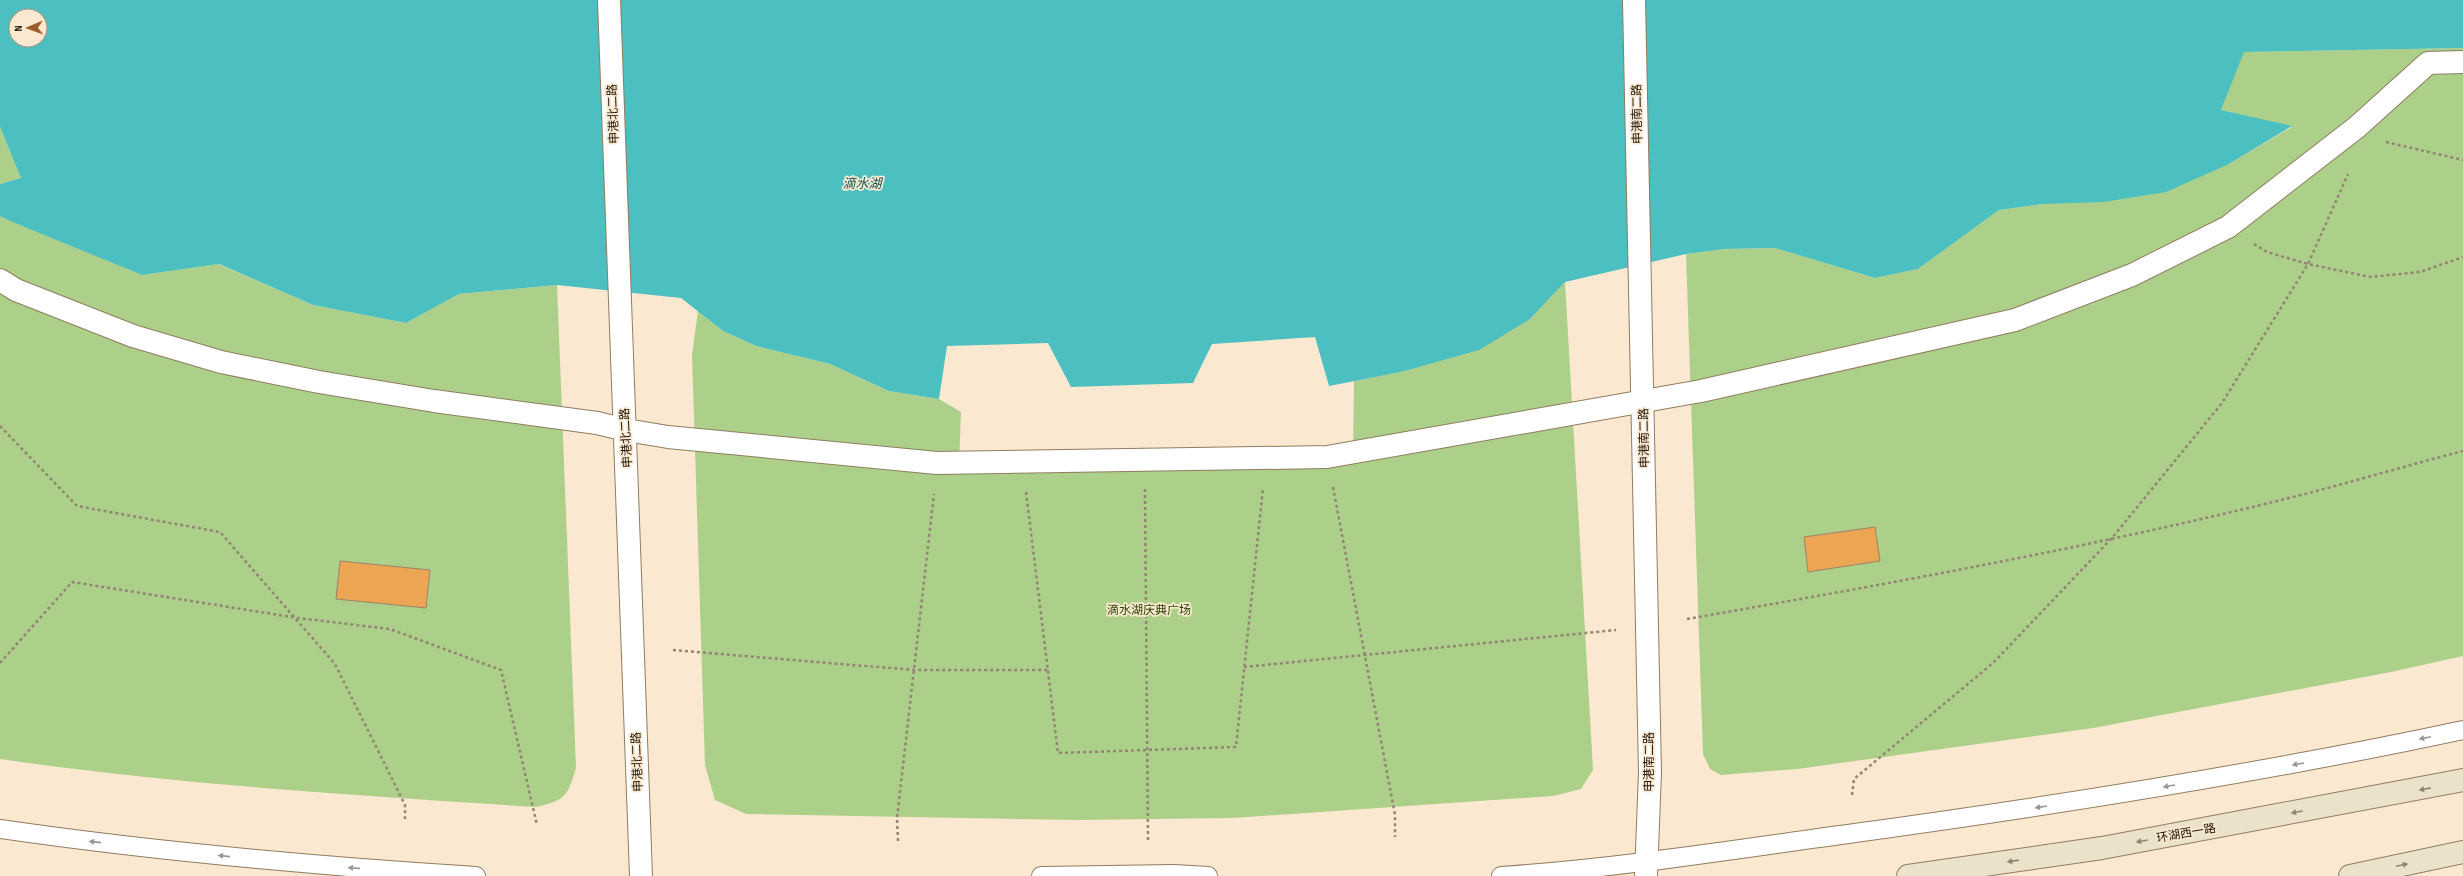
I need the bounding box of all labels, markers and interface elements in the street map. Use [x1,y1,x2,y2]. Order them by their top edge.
north arrow [8,8,48,48]
text: N [12,25,25,31]
street label: 申港北二路 [605,84,622,144]
street label: 申港南二路 [1629,84,1646,144]
water label: 滴水湖 [842,176,883,192]
street label: 申港北二路 [617,408,636,468]
street label: 申港南二路 [1636,408,1653,468]
park label: 滴水湖庆典广场 [1107,603,1191,618]
street label: 申港北二路 [629,732,646,792]
street label: 申港南二路 [1642,732,1657,792]
one-way arrow [2419,736,2431,742]
one-way arrow [2291,761,2304,767]
one-way arrow [2163,783,2175,789]
one-way arrow [2419,786,2431,792]
one-way arrow [2035,804,2047,810]
one-way arrow [2291,810,2303,816]
street label: 环湖西一路 [2155,821,2217,846]
one-way arrow [2136,838,2148,844]
one-way arrow [89,839,101,845]
one-way arrow [218,852,230,859]
one-way arrow [2007,858,2019,864]
one-way arrow [2396,862,2408,868]
one-way arrow [348,865,360,872]

